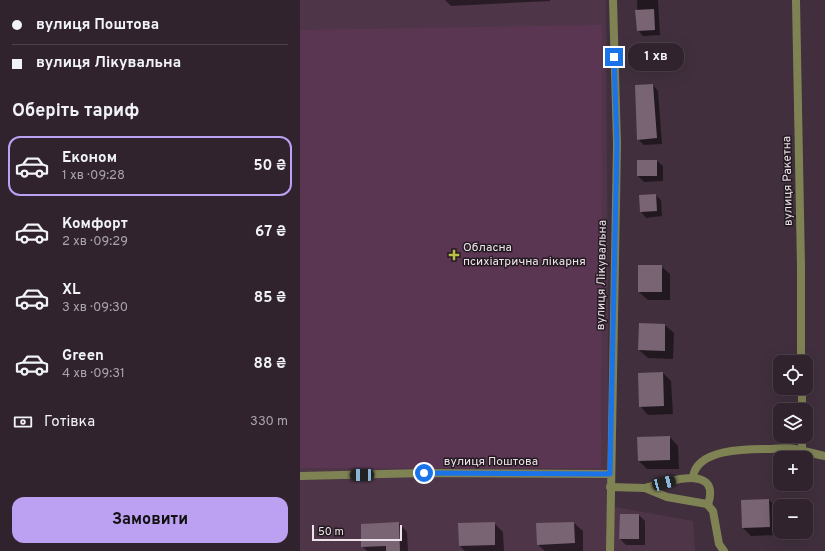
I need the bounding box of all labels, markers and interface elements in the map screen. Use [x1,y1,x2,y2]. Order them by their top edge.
text: вулиця Поштова [36,16,159,35]
callout: 1 хв [628,43,684,71]
route end [605,48,623,66]
text: 1 хв [644,49,668,65]
text: вулиця Лікувальна [36,54,181,73]
text: Оберіть тариф [12,100,139,123]
street label: вулиця Ракетна [779,136,797,226]
icon: car [14,148,50,184]
text: Економ [62,149,117,168]
text: 50 ₴ [253,157,286,176]
text: 1 хв · 09:28 [62,168,125,184]
icon: car [14,214,50,250]
text: Комфорт [62,215,128,234]
street label: вулиця Лікувальна [593,220,611,330]
text: 67 ₴ [255,223,286,242]
text: 2 хв · 09:29 [62,234,128,250]
place label: Обласна психіатрична лікарня [463,240,586,270]
marker: Обласна психіатрична лікарня [448,249,460,261]
icon: car [14,280,50,316]
text: XL [62,281,80,300]
text: 85 ₴ [254,289,286,308]
text: 3 хв · 09:30 [62,300,128,316]
icon: car [14,346,50,382]
text: Green [62,347,104,366]
text: 88 ₴ [254,355,286,374]
map controls [773,355,813,539]
button: locate [773,355,813,395]
text: 4 хв · 09:31 [62,366,125,382]
button: layers [773,403,813,443]
icon: cash [12,411,34,433]
text: Готівка [44,413,95,432]
text: 330 m [250,414,288,430]
button: + [773,451,813,491]
street label: вулиця Поштова [444,454,538,470]
route start [415,464,433,482]
car [350,469,374,481]
car [651,474,677,492]
button: Замовити [12,497,288,543]
button: − [773,499,813,539]
scale bar [312,523,402,542]
text: 50 m [318,525,344,539]

